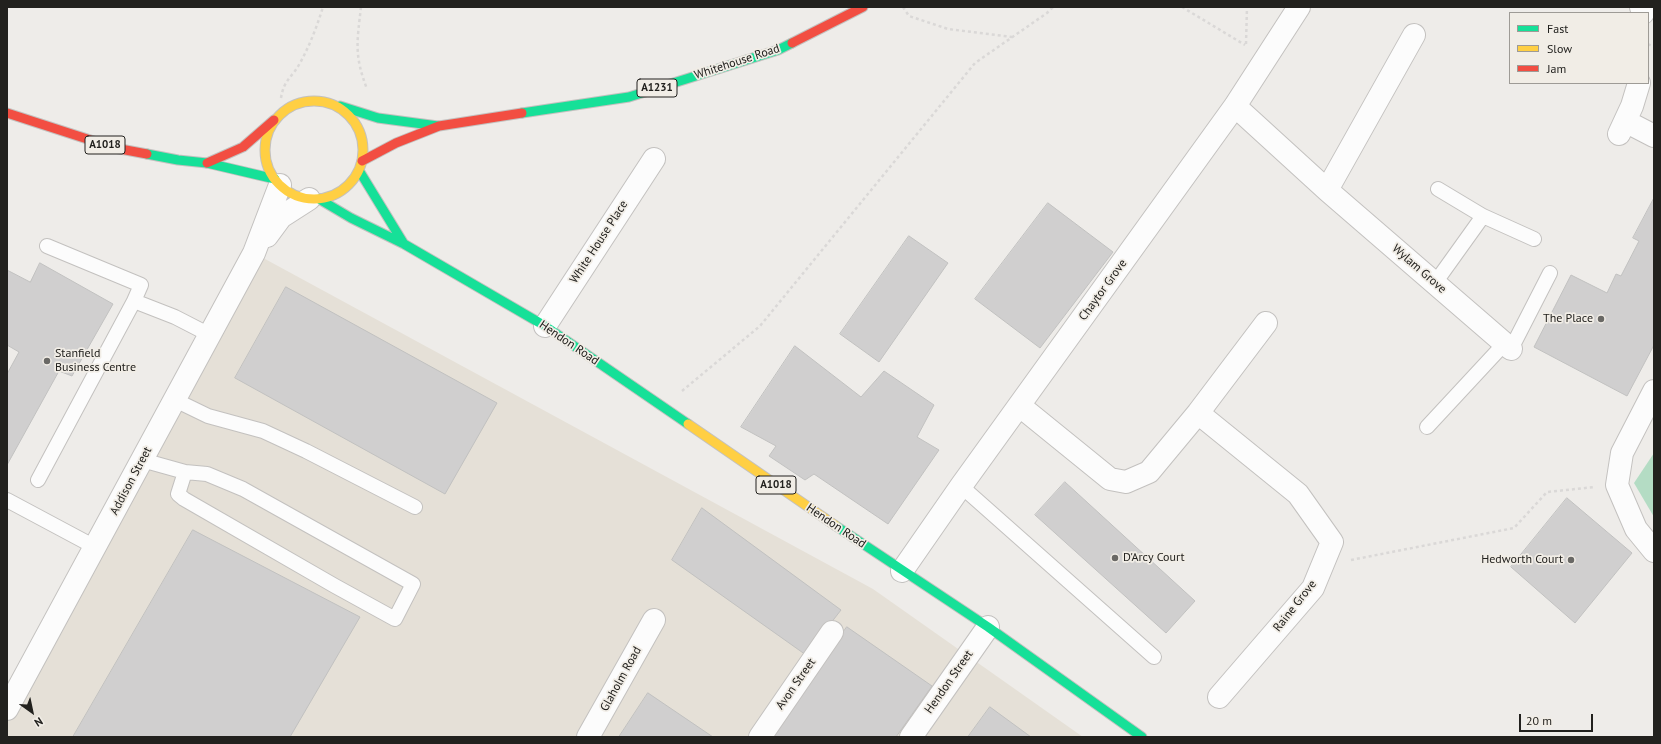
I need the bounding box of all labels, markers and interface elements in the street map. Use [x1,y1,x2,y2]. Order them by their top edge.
legend [1509,12,1649,84]
text: Fast [1547,21,1568,36]
street label: Whitehouse Road [692,41,782,83]
text: Slow [1547,41,1572,56]
text: Jam [1547,61,1566,76]
road number: A1231 [637,79,677,97]
road number: A1018 [85,136,125,154]
street label: White House Place [567,198,631,286]
street label: Wylam Grove [1389,242,1449,296]
street label: Chaytor Grove [1076,257,1130,323]
place label: The Place [1543,312,1593,326]
marker: The Place [1596,314,1606,324]
street label: Hendon Road [536,318,602,368]
place label: Stanfield Business Centre [55,347,136,375]
marker: Stanfield Business Centre [42,356,52,366]
street label: Addison Street [107,444,155,518]
road number: A1018 [756,476,796,494]
street label: Hendon Road [803,501,869,551]
place label: D'Arcy Court [1123,551,1185,565]
marker: D'Arcy Court [1110,553,1120,563]
place label: Hedworth Court [1481,553,1563,567]
marker: Hedworth Court [1566,555,1576,565]
street label: Raine Grove [1270,577,1320,635]
street label: Glaholm Road [597,644,645,714]
street label: Hendon Street [922,648,976,716]
street label: Avon Street [773,656,819,712]
north arrow [12,692,52,732]
scale bar [1521,706,1595,732]
text: 20 m [1526,713,1552,728]
text: N [32,714,45,730]

